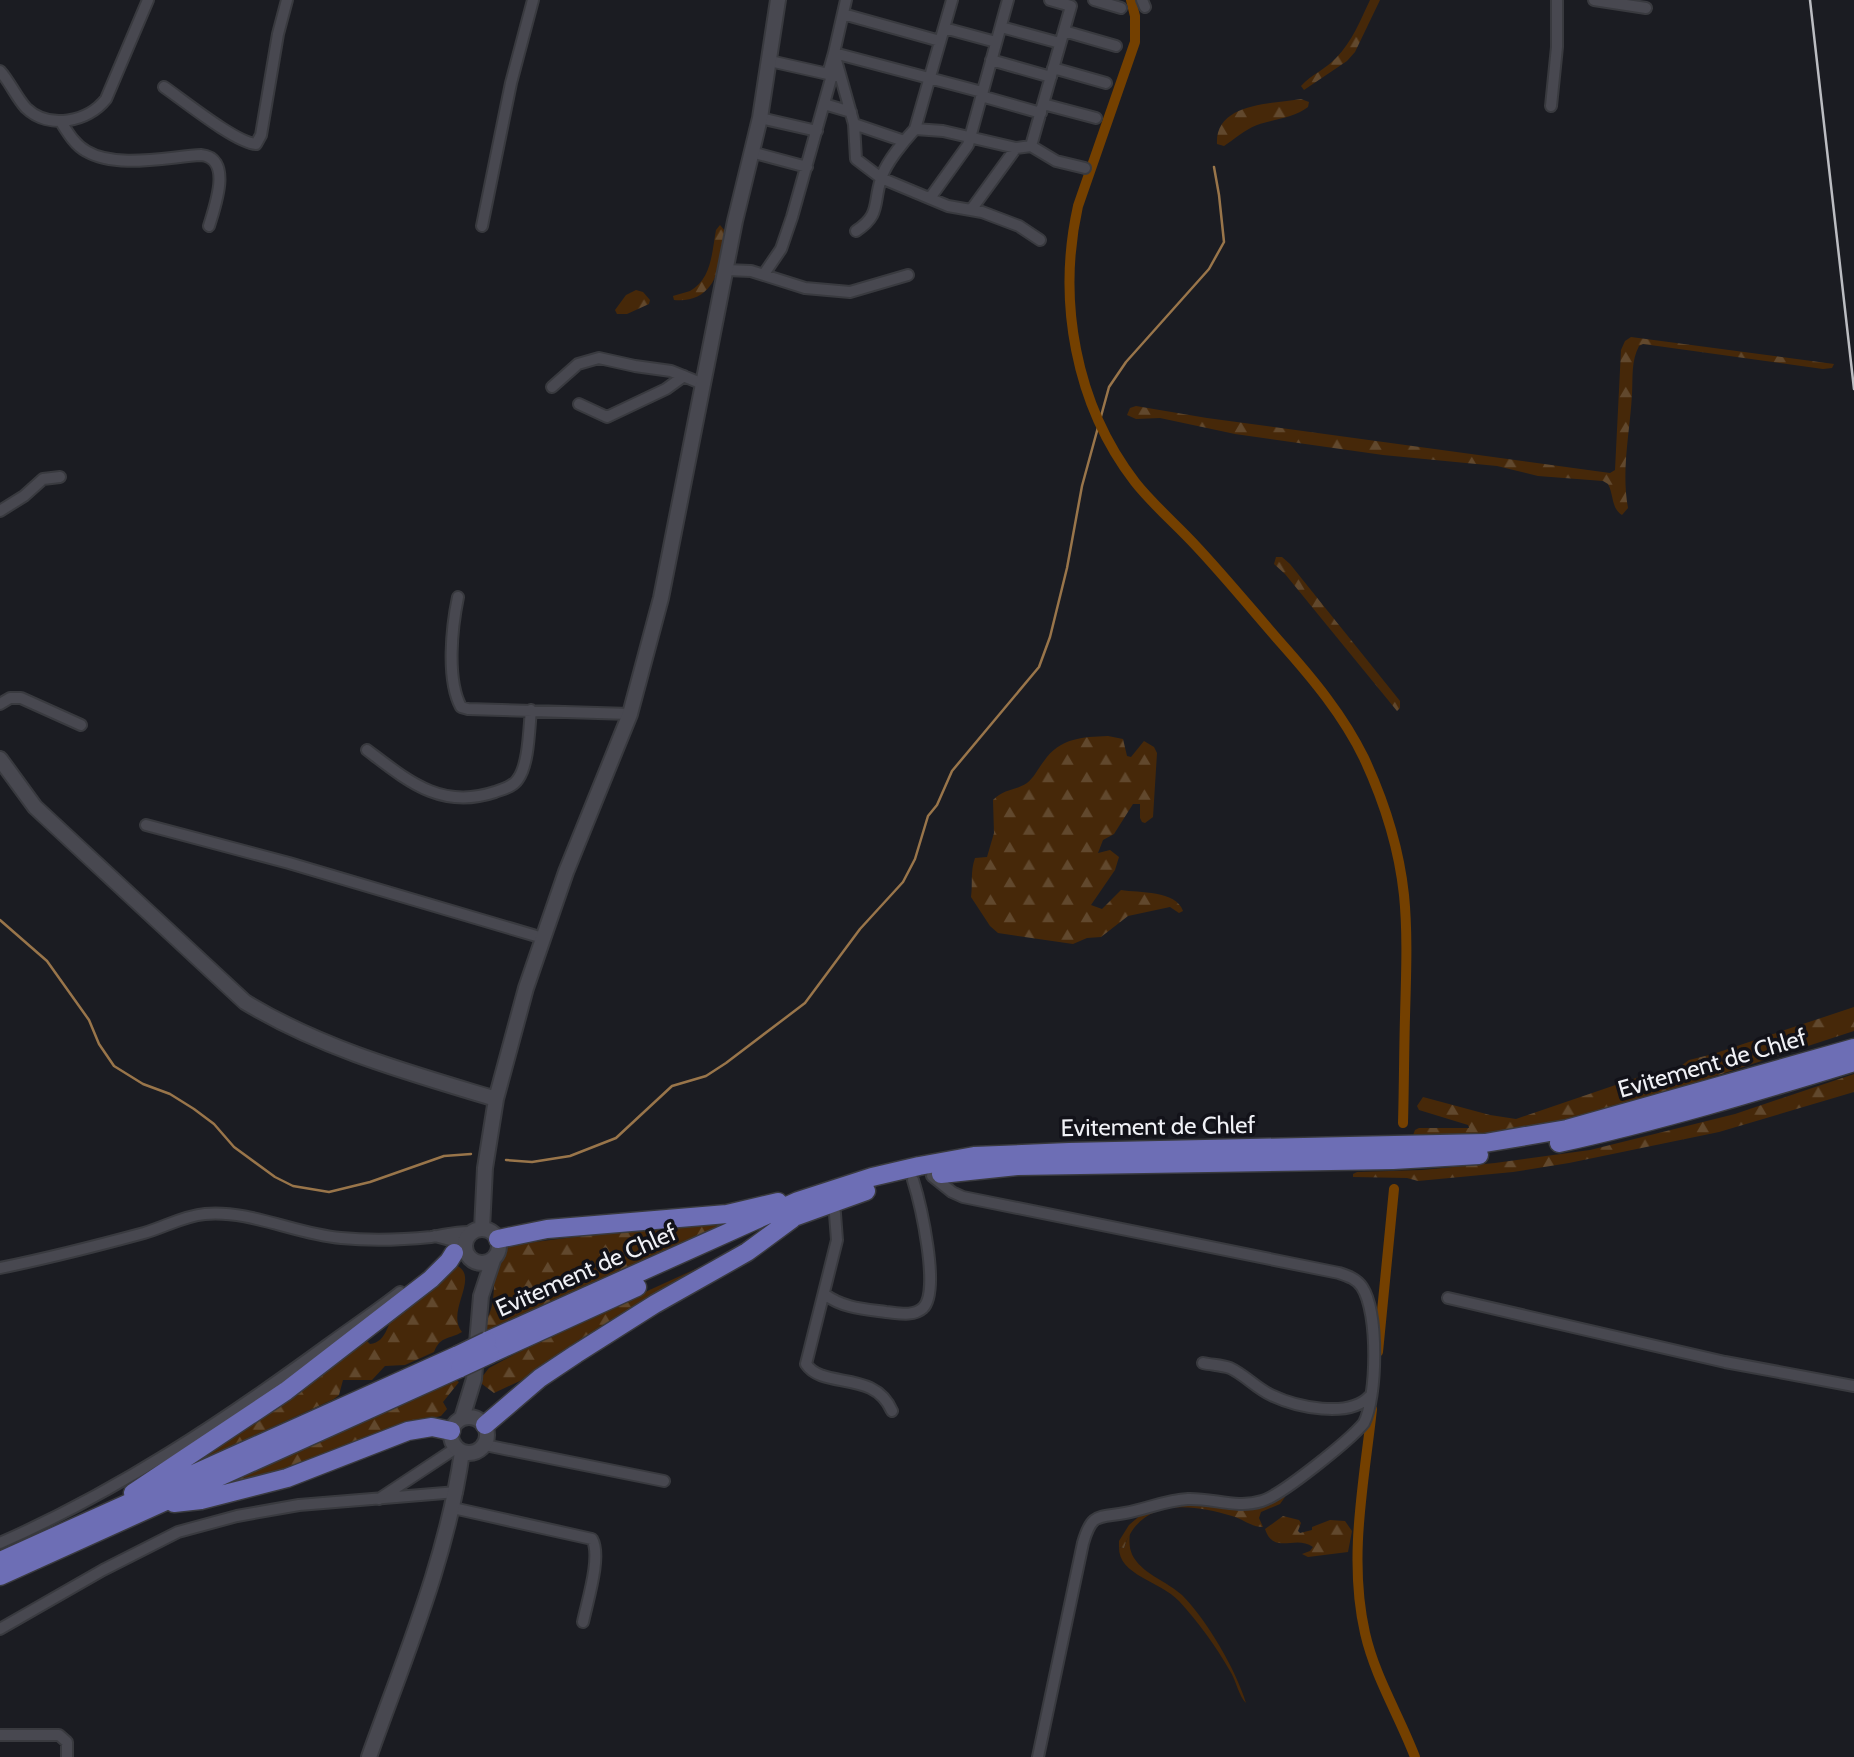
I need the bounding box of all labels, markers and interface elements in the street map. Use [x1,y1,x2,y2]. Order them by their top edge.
street label: Evitement de Chlef [1614,1022,1810,1104]
street label: Evitement de Chlef [1060,1110,1256,1142]
street label: Evitement de Chlef [491,1217,681,1323]

